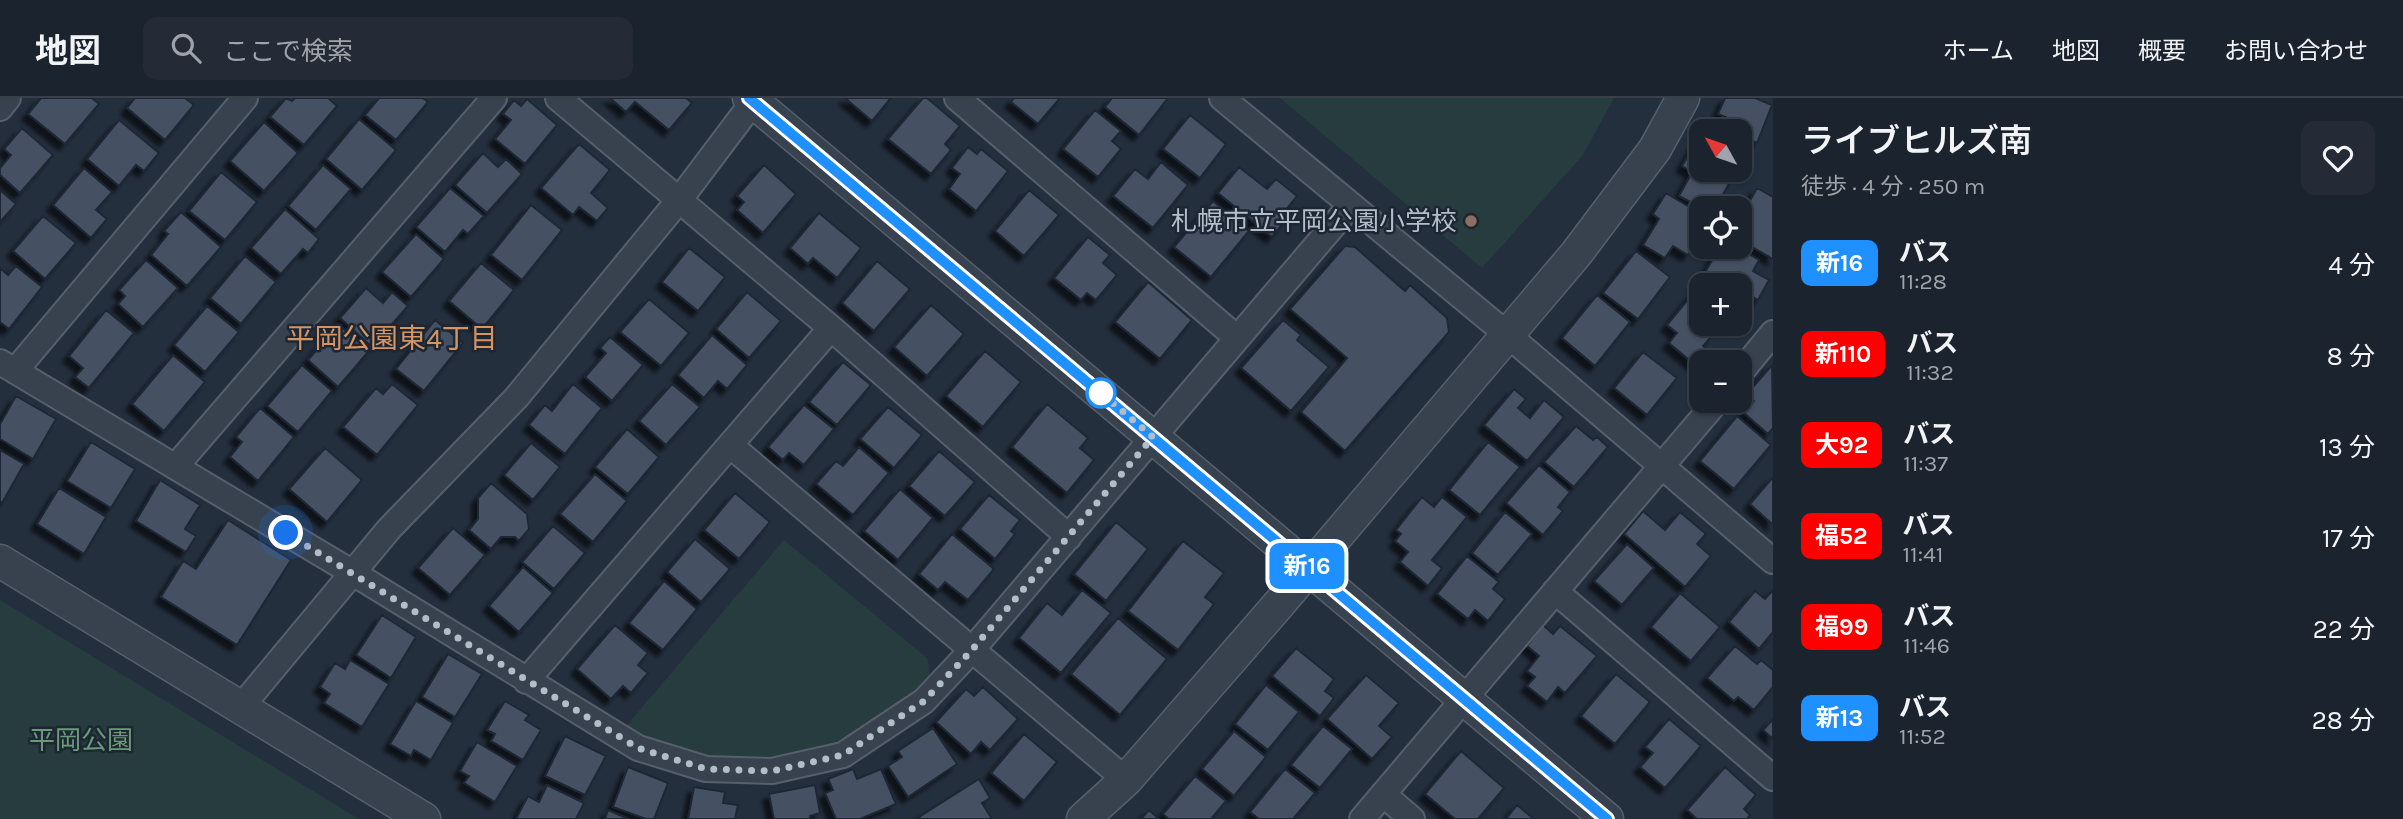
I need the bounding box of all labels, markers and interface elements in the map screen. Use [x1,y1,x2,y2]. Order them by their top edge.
search box [143,17,633,80]
icon: search [167,29,205,67]
text: 地図 [35,32,101,70]
text: ここで検索 [223,36,353,67]
text: ホーム [1943,37,2014,65]
text: 地図 [2052,37,2100,65]
text: 概要 [2138,37,2186,65]
text: お問い合わせ [2224,37,2368,65]
north arrow [1689,119,1752,182]
map controls [1689,119,1752,413]
button: heart [2301,121,2375,195]
text: ライブヒルズ南 [1801,122,2032,160]
text: 徒歩 · 4 分 · 250 m [1801,173,1985,200]
button: locate [1689,196,1752,259]
place label: 札幌市立平岡公園小学校 [1171,206,1457,237]
marker: 札幌市立平岡公園小学校 [1463,213,1479,229]
text: バス [1899,237,1951,268]
text: 新16 [1816,249,1863,277]
text: 4 分 [2328,250,2375,281]
text: 11:28 [1899,268,1947,295]
button: + [1689,273,1752,336]
district label: 平岡公園東4丁目 [286,322,498,355]
text: バス [1906,328,1958,359]
text: 新110 [1815,340,1871,368]
text: 8 分 [2327,341,2375,372]
button: − [1689,350,1752,413]
text: 11:32 [1906,359,1954,386]
unlabelled marker [1086,378,1116,408]
text: バス [1903,419,1955,450]
text: 大92 [1815,431,1868,459]
text: 13 分 [2319,432,2375,463]
text: 11:37 [1903,450,1948,477]
text: バス [1903,510,1955,541]
your location [268,515,303,550]
text: 福52 [1815,522,1868,550]
text: 17 分 [2322,523,2375,554]
text: 11:41 [1903,541,1943,568]
line badge: 新16 [1267,543,1347,589]
text: 新16 [1283,552,1331,580]
text: バス [1903,601,1955,632]
text: 福99 [1815,613,1868,641]
text: 22 分 [2313,614,2375,645]
text: 11:46 [1903,632,1950,659]
text: バス [1899,692,1951,723]
text: 新13 [1816,704,1863,732]
text: 28 分 [2312,705,2375,736]
text: 11:52 [1899,723,1946,750]
park label: 平岡公園 [29,725,133,756]

